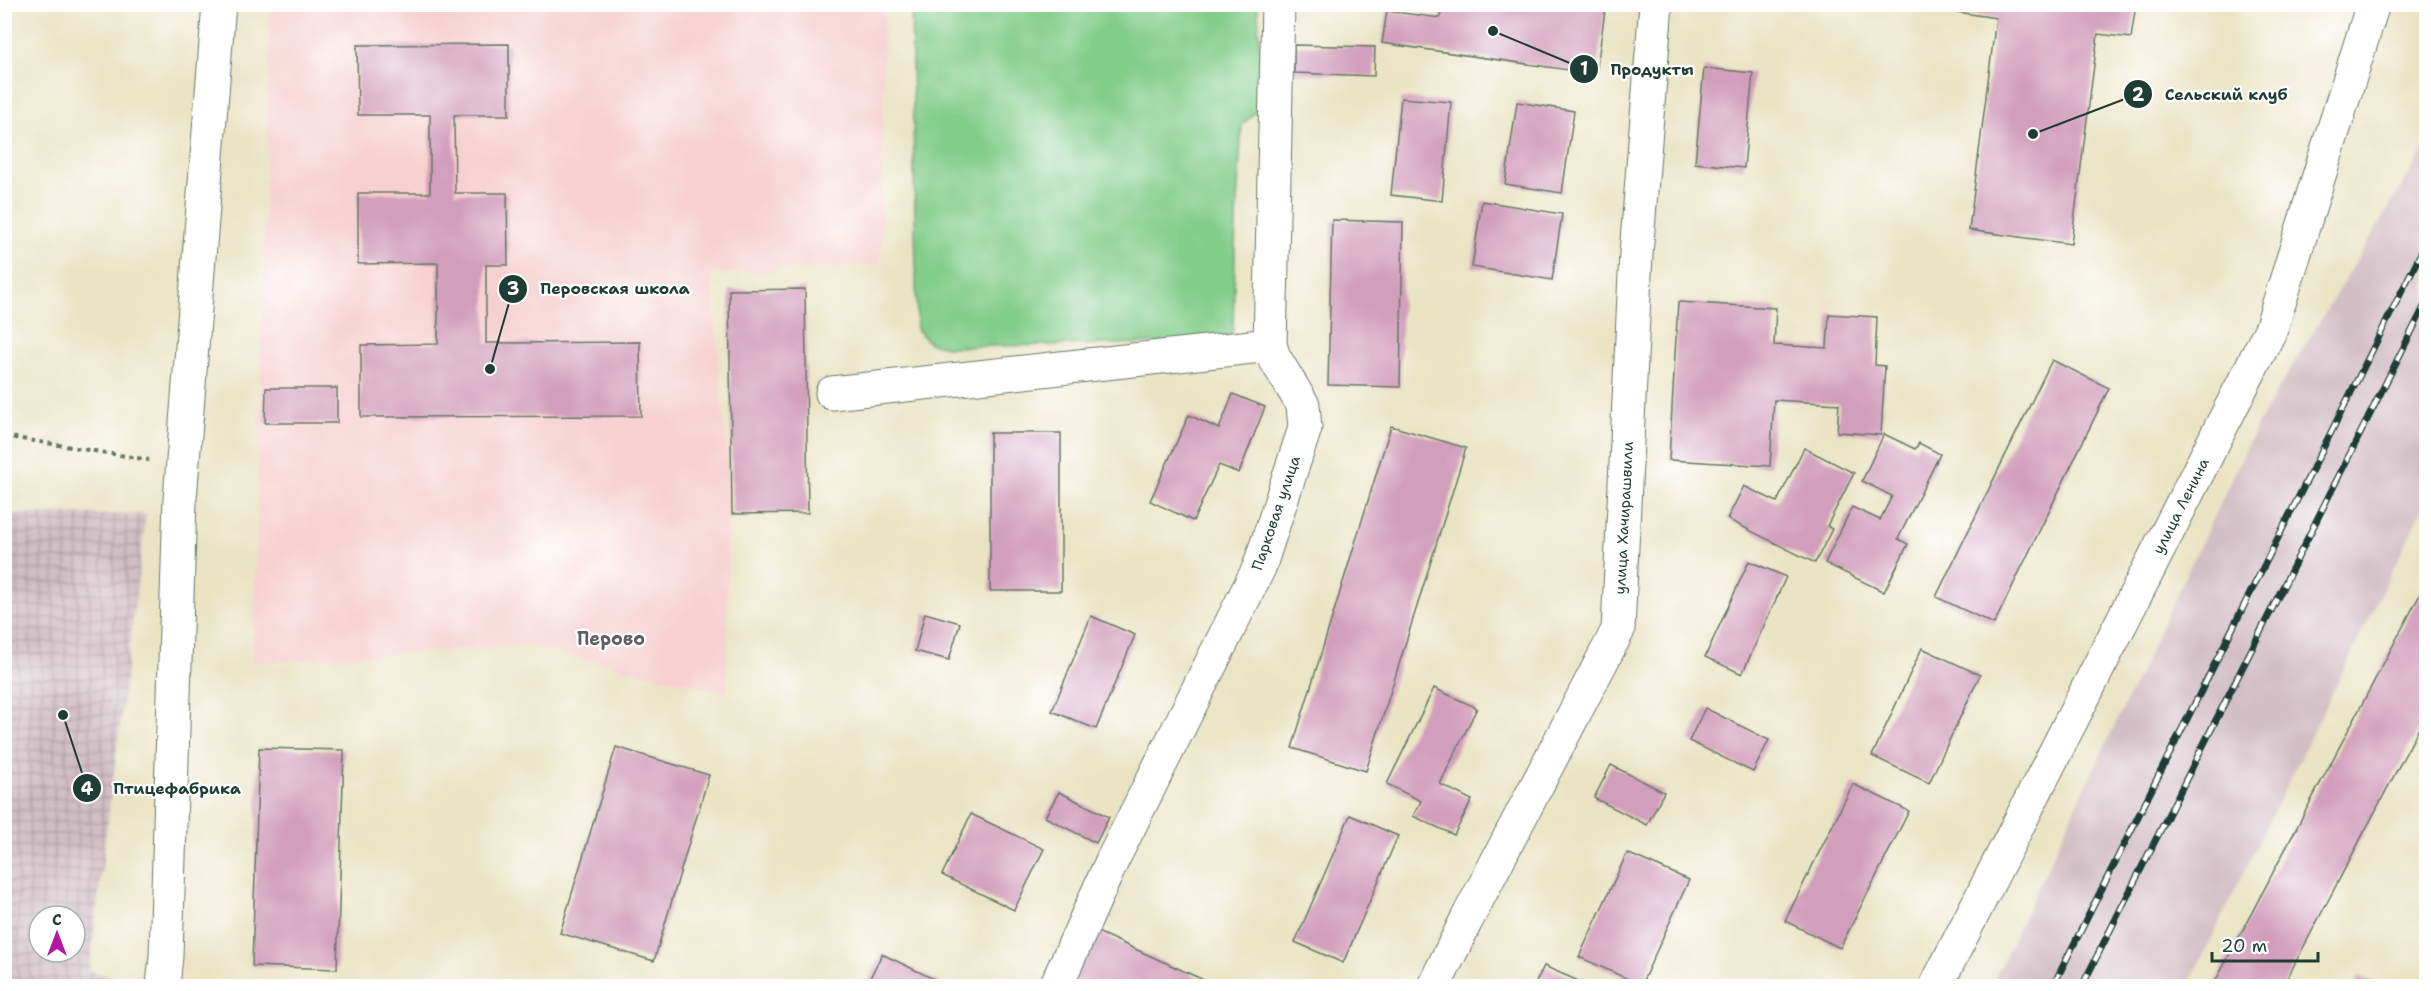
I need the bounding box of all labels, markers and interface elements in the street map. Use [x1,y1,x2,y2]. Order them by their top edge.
callout: Продукты [1569,52,1706,86]
text: 1 [1580,57,1588,81]
text: Продукты [1610,59,1694,80]
callout: Сельский клуб [2123,77,2299,111]
text: 2 [2132,83,2145,107]
text: Сельский клуб [2165,84,2287,105]
callout: Перовская школа [498,272,702,306]
text: 3 [507,277,519,301]
text: Перовская школа [540,278,690,299]
street label: улица Хачирашвили [1610,441,1638,595]
street label: Парковая улица [1247,452,1305,573]
street label: улица Ленина [2148,454,2214,557]
district label: Перово [577,627,645,651]
callout: Птицефабрика [72,771,253,805]
text: 4 [81,777,94,801]
text: Птицефабрика [113,778,241,799]
north arrow [27,904,87,964]
text: С [52,909,62,930]
scale bar [2212,925,2318,963]
text: 20 m [2221,934,2267,958]

